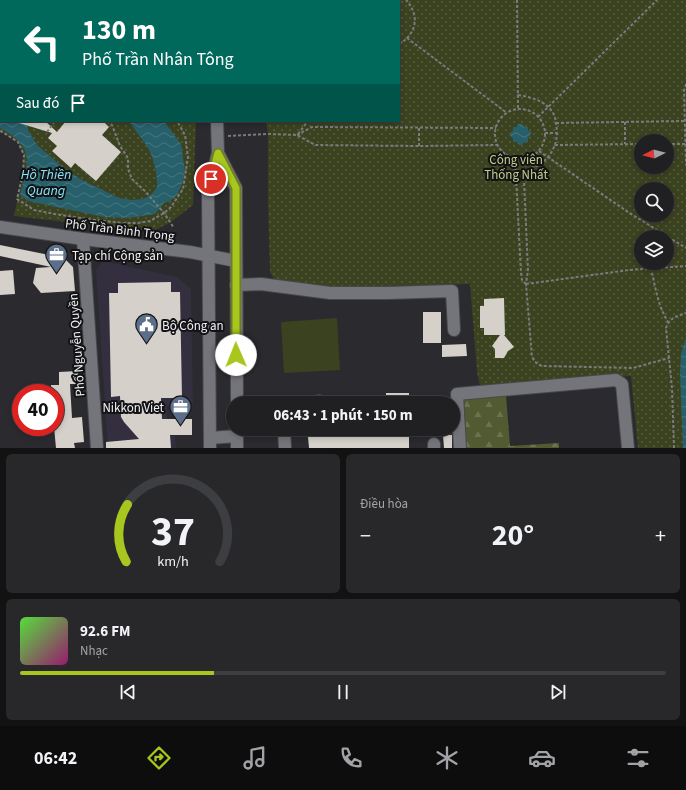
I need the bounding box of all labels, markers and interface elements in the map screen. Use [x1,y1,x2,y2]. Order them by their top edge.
text: 130 m [82,10,156,50]
icon: left [16,16,68,68]
text: Phố Trần Nhân Tông [82,47,234,72]
icon: arrive [67,92,89,114]
text: Sau đó [16,93,59,114]
north arrow [634,134,674,174]
map controls [634,134,674,270]
park label: Công viên Thống Nhất [484,151,548,184]
pin [194,162,228,196]
water label: Hồ Thiền Quang [21,165,71,201]
icon: arrive [200,168,222,190]
button: search [634,182,674,222]
street label: Phố Trần Bình Trọng [64,214,176,246]
button: layers [634,230,674,270]
office icon: Tạp chí Cộng sản [44,242,70,275]
place label: Tạp chí Cộng sản [72,247,163,265]
street label: Phố Nguyễn Quyền [64,293,90,397]
public building icon: Bộ Công an [133,312,159,345]
place label: Bộ Công an [162,317,224,335]
position arrow [215,334,257,376]
speed limit sign: 40 [12,384,64,436]
office icon: Nikkon Viet [167,394,193,427]
place label: Nikkon Viet [102,399,165,417]
text: 06:43 · 1 phút · 150 m [273,405,413,426]
text: Điều hòa [360,495,408,513]
text: 37 [151,501,195,561]
text: 20° [492,514,534,557]
text: − [360,520,371,552]
text: + [655,520,666,552]
text: km/h [157,550,189,571]
text: 92.6 FM [80,621,131,642]
text: Nhạc [80,642,108,660]
icon: previous [117,681,139,703]
icon: pause [332,681,354,703]
icon: next [547,681,569,703]
icon: directions [145,744,173,772]
icon: music [241,744,269,772]
icon: phone [337,744,365,772]
icon: climate [433,744,461,772]
icon: car [528,744,556,772]
icon: filters [624,744,652,772]
text: 06:42 [34,746,77,771]

